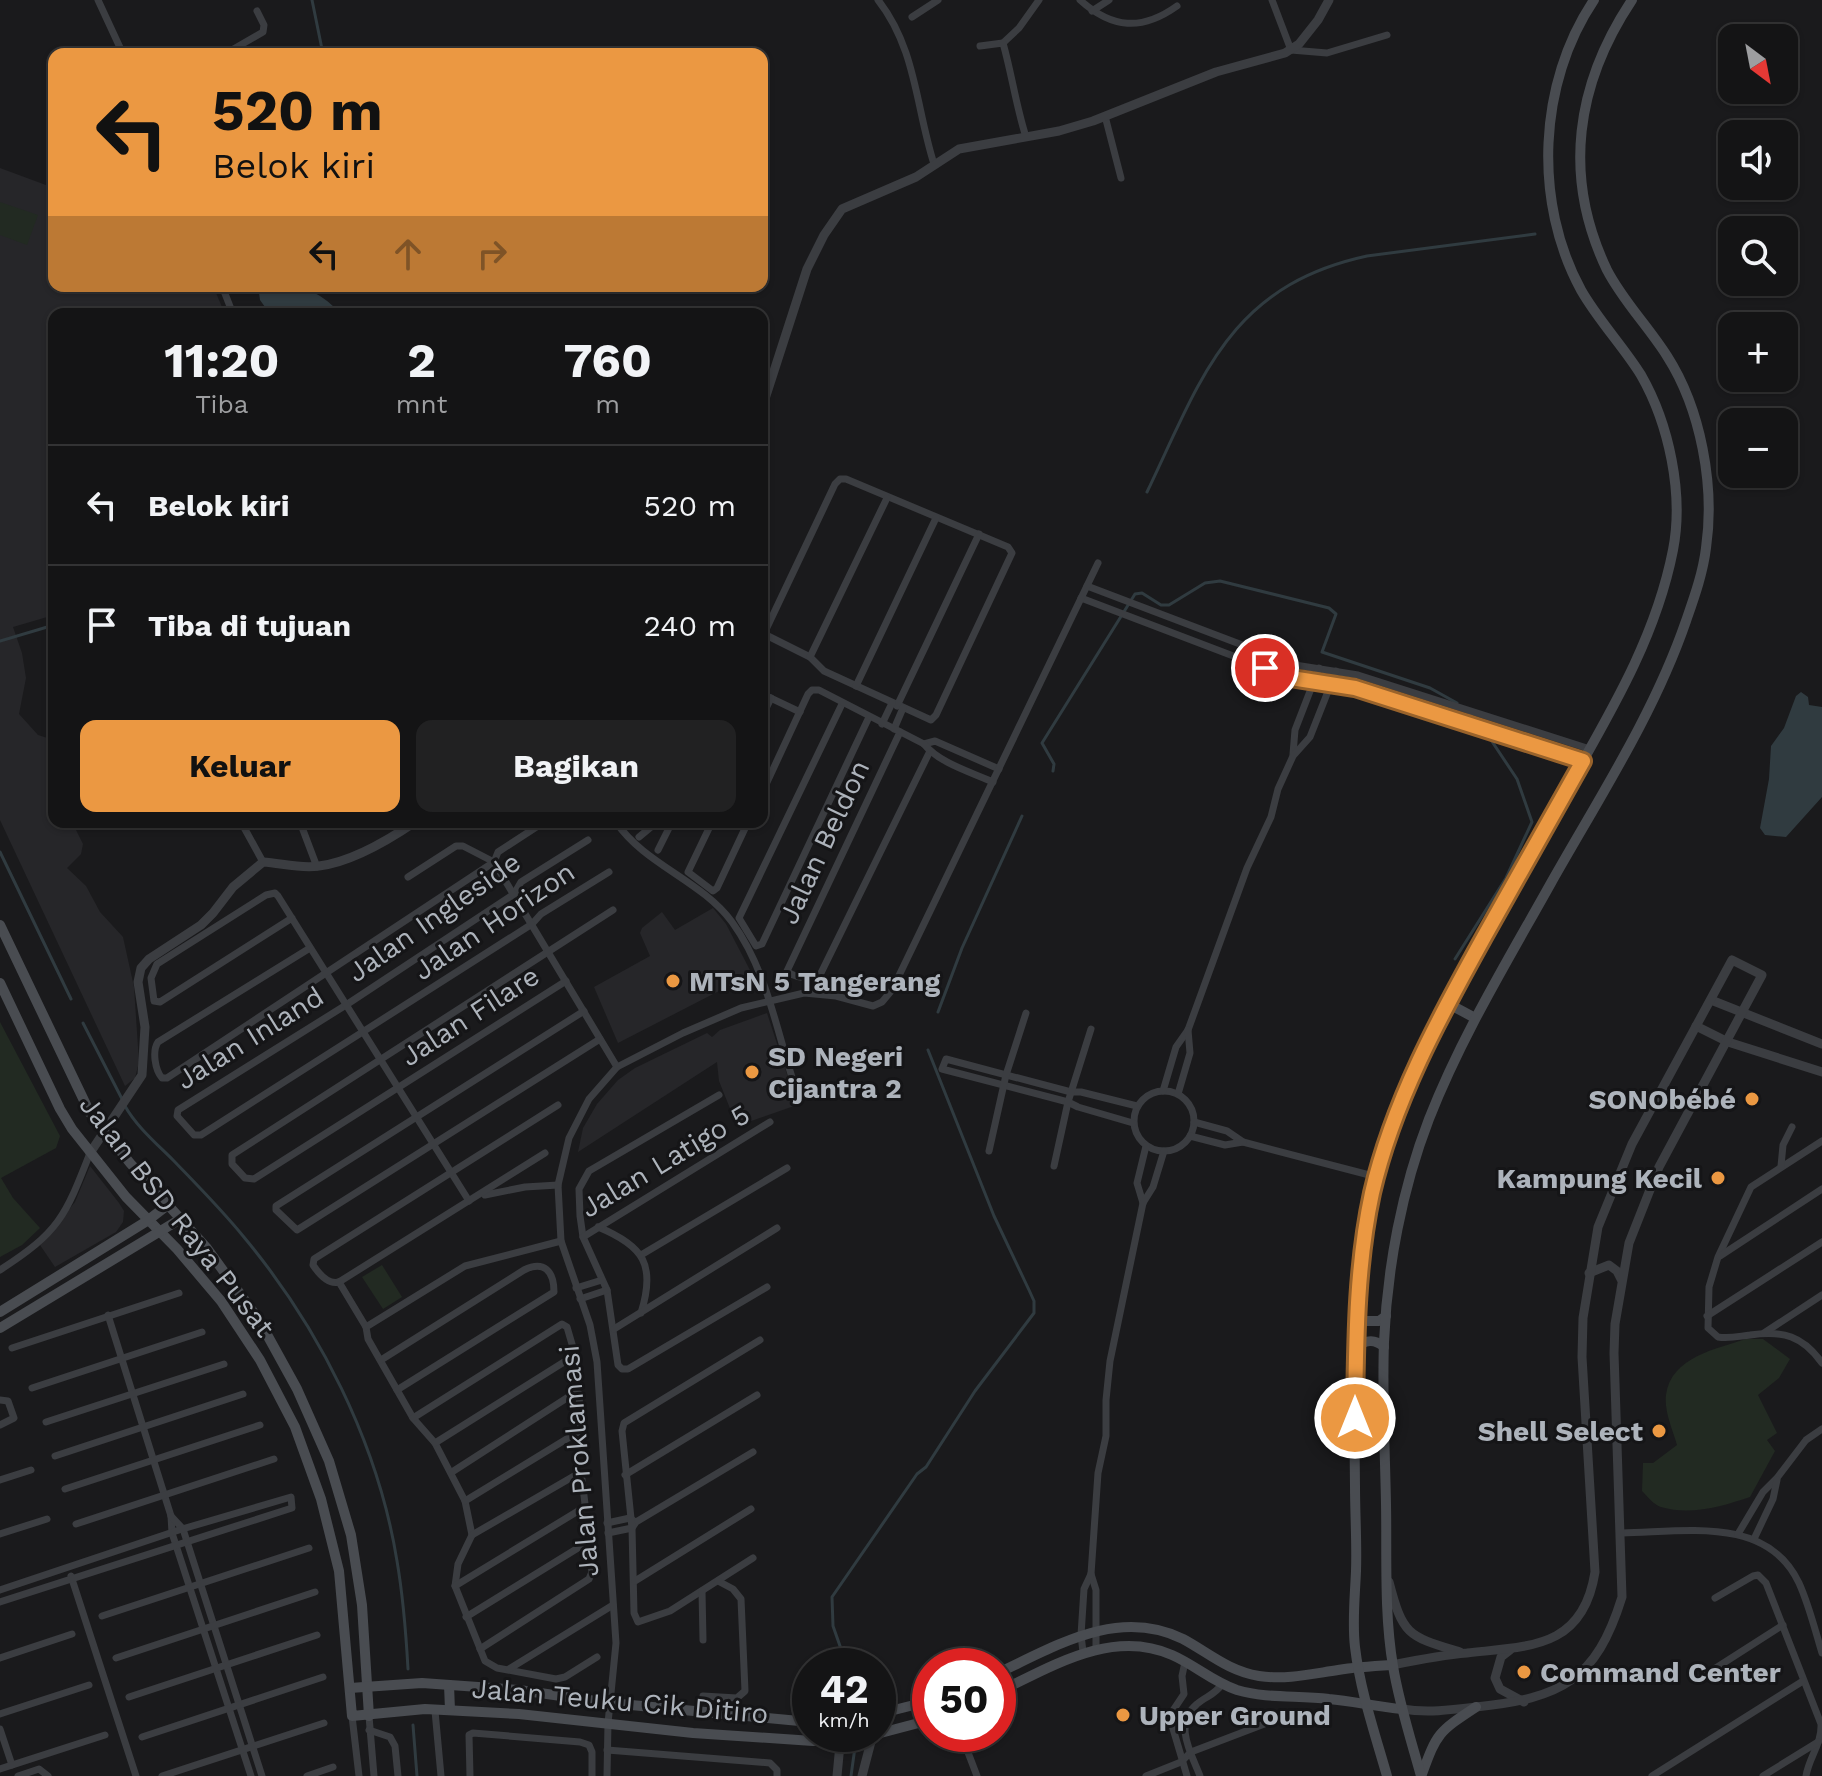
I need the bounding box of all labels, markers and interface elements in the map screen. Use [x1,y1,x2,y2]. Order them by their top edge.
north arrow [1718,24,1798,104]
map controls [1718,24,1798,488]
text: 520 m [212,78,383,144]
icon: left [80,80,184,184]
button: sound [1718,120,1798,200]
text: Belok kiri [212,145,375,187]
button: search [1718,216,1798,296]
icon: left [302,232,346,276]
icon: ahead [386,232,430,276]
icon: right [470,232,514,276]
button: + [1718,312,1798,392]
text: 11:20 [164,332,280,389]
text: 2 [407,332,436,389]
text: 760 [563,332,652,389]
text: Tiba [195,389,248,419]
text: mnt [396,389,447,419]
text: m [595,389,620,419]
button: − [1718,408,1798,488]
icon: left [80,483,124,527]
text: Belok kiri [148,488,290,523]
text: 520 m [644,488,736,523]
icon: arrive [80,603,124,647]
text: Tiba di tujuan [148,608,351,643]
text: 240 m [644,608,736,643]
pin [1231,634,1299,702]
icon: arrive [1243,646,1287,690]
button: Keluar [80,720,400,812]
button: Bagikan [416,720,736,812]
street label: Jalan Beldon [772,755,876,929]
street label: Jalan Ingleside [341,845,527,989]
street label: Jalan Horizon [407,855,581,987]
street label: Jalan Filare [395,959,545,1073]
place label: MTsN 5 Tangerang [689,965,940,998]
marker: MTsN 5 Tangerang [664,972,682,990]
street label: Jalan Inland [170,980,330,1096]
place label: SD Negeri Cijantra 2 [768,1040,903,1105]
marker: SD Negeri Cijantra 2 [743,1063,761,1081]
place label: SONObébé [1588,1083,1736,1116]
street label: Jalan BSD Raya Pusat [73,1089,282,1343]
marker: SONObébé [1743,1090,1761,1108]
street label: Jalan Latigo 5 [575,1098,755,1224]
place label: Kampung Kecil [1497,1162,1703,1195]
marker: Kampung Kecil [1709,1169,1727,1187]
street label: Jalan Proklamasi [552,1344,606,1578]
position arrow [1313,1376,1397,1460]
place label: Shell Select [1478,1415,1643,1448]
marker: Shell Select [1650,1422,1668,1440]
speed limit sign: 50 [912,1648,1016,1752]
place label: Command Center [1540,1656,1781,1689]
marker: Command Center [1515,1663,1533,1681]
text: 42 [819,1666,869,1713]
street label: Jalan Teuku Cik Ditiro [470,1672,770,1730]
place label: Upper Ground [1139,1699,1331,1732]
marker: Upper Ground [1114,1706,1132,1724]
text: km/h [818,1708,870,1732]

